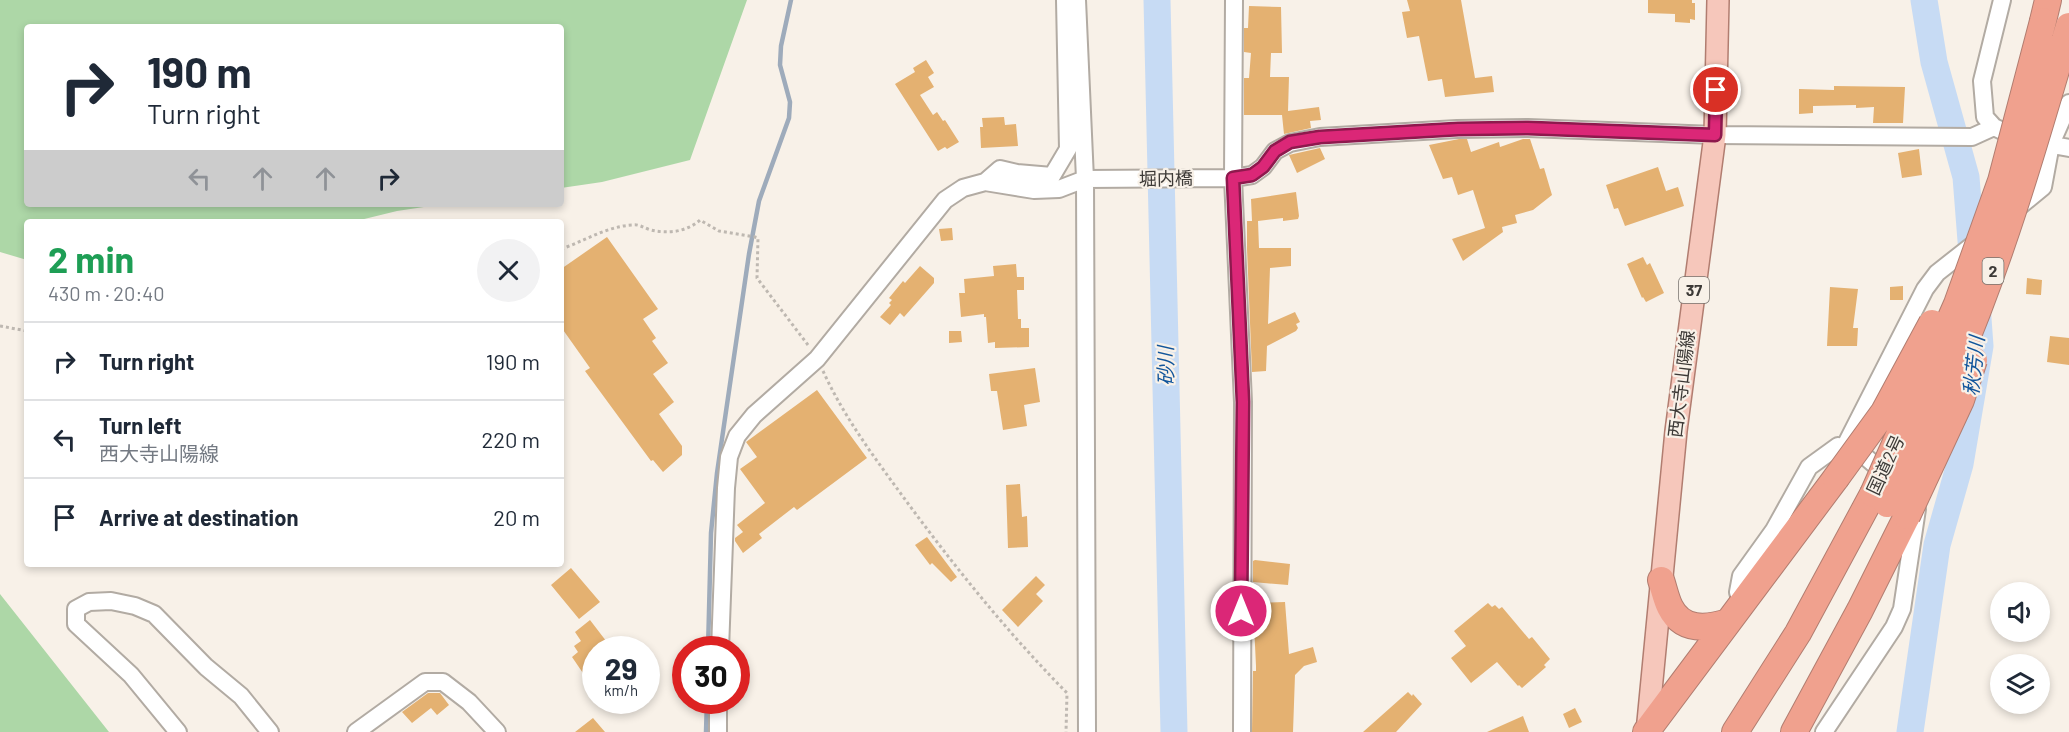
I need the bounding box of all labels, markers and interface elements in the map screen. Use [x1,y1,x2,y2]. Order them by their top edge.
text: 190 m [147,46,252,96]
icon: right [48,48,126,126]
pin [1690,64,1741,115]
icon: arrive [1699,73,1732,106]
text: Turn right [147,97,261,129]
icon: left [183,162,216,195]
icon: ahead [246,162,279,195]
icon: ahead [309,162,342,195]
icon: right [372,162,405,195]
street label: 堀内橋 [1139,167,1193,189]
text: 2 min [48,237,134,280]
button: close [477,239,540,302]
road number: 2 [1982,258,2004,284]
road number: 37 [1679,277,1709,303]
text: 430 m · 20:40 [48,281,164,305]
street label: 西大寺山陽線 [1664,329,1699,439]
water label: 秋芳川 [1958,333,1988,397]
water label: 砂川 [1153,344,1177,386]
icon: right [48,345,81,378]
text: Turn right [99,348,194,374]
text: 190 m [486,348,540,374]
text: Turn left [99,412,182,438]
icon: left [48,423,81,456]
text: 220 m [481,426,540,452]
street label: 国道2号 [1862,431,1909,498]
text: 西大寺山陽線 [99,441,219,465]
icon: arrive [48,501,81,534]
text: Arrive at destination [99,504,298,530]
text: 20 m [493,504,540,530]
position arrow [1209,579,1273,643]
map controls [1990,582,2050,714]
button: sound [1990,582,2050,642]
speed limit sign: 30 [672,636,750,714]
text: 29 [605,650,637,686]
button: layers [1990,654,2050,714]
text: km/h [604,681,638,699]

